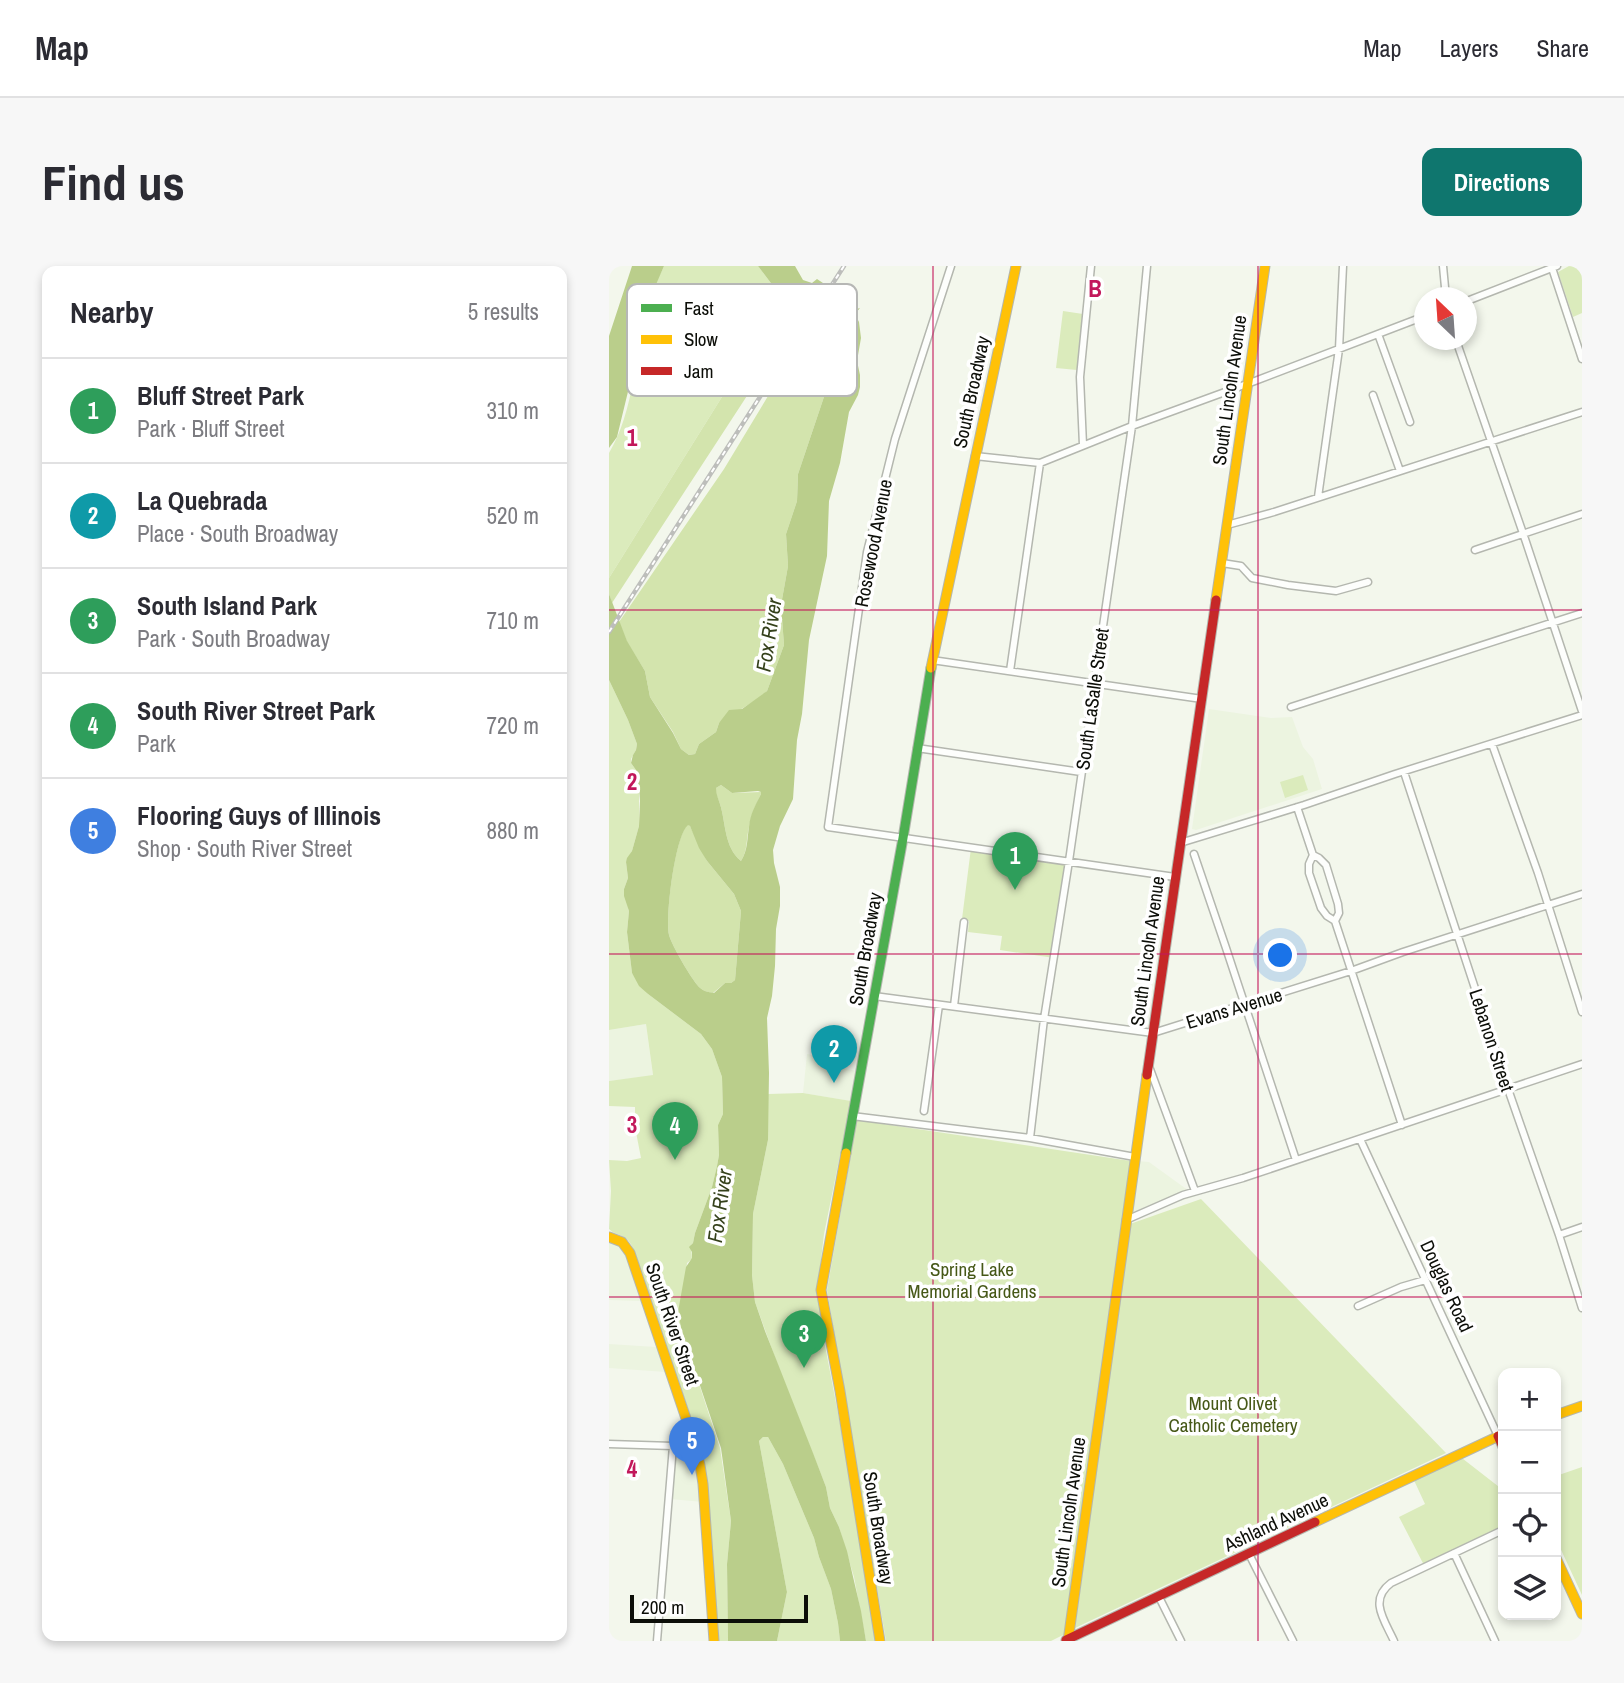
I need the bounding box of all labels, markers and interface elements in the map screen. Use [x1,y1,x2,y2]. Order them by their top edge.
text: Map [35,26,89,70]
text: Map [1363,32,1401,64]
text: Layers [1439,32,1498,64]
text: Share [1536,32,1589,64]
button: Directions [1422,148,1582,216]
text: Find us [42,149,185,215]
text: B [1088,273,1102,304]
legend [627,284,857,396]
north arrow [1414,287,1477,350]
text: Nearby [70,292,153,332]
text: Fast [684,295,714,321]
text: 5 results [468,296,539,327]
street label: South Lincoln Avenue [1206,313,1252,467]
text: Slow [684,326,719,352]
street label: South Broadway [946,333,996,451]
text: Jam [684,358,713,384]
text: Bluff Street Park [137,378,304,413]
text: 1 [88,395,98,426]
text: 310 m [487,395,539,426]
text: Park · Bluff Street [137,413,285,444]
text: 1 [627,422,638,453]
street label: Rosewood Avenue [848,477,898,609]
text: La Quebrada [137,483,267,518]
text: 2 [88,500,98,531]
text: 520 m [487,500,539,531]
text: Place · South Broadway [137,518,338,549]
text: South Island Park [137,588,317,623]
water label: Fox River [748,595,789,674]
text: 3 [88,605,98,636]
text: 710 m [487,605,539,636]
text: Park · South Broadway [137,623,330,654]
street label: South LaSalle Street [1069,626,1115,772]
text: South River Street Park [137,693,375,728]
text: 4 [88,710,98,741]
text: 720 m [487,710,539,741]
text: Park [137,728,176,759]
text: 2 [627,766,637,797]
text: Flooring Guys of Illinois [137,798,381,833]
text: 5 [88,815,98,846]
text: 880 m [487,815,539,846]
pin: 1 [992,832,1038,890]
text: Shop · South River Street [137,833,352,864]
street label: South Lincoln Avenue [1124,874,1170,1028]
street label: South Broadway [842,890,888,1008]
your location [1263,938,1297,972]
street label: Evans Avenue [1183,981,1285,1035]
street label: Lebanon Street [1463,985,1521,1095]
pin: 2 [811,1025,857,1083]
pin: 4 [652,1102,698,1160]
text: 3 [627,1109,637,1140]
water label: Fox River [700,1166,739,1245]
street label: Douglas Road [1414,1236,1480,1336]
park label: Spring Lake Memorial Gardens [907,1256,1037,1304]
street label: South River Street [640,1259,706,1389]
pin: 3 [781,1310,827,1368]
map controls [1498,1368,1561,1620]
button: + [1498,1368,1561,1431]
park label: Mount Olivet Catholic Cemetery [1168,1390,1298,1438]
pin: 5 [669,1417,715,1475]
button: − [1498,1431,1561,1494]
street label: South Lincoln Avenue [1045,1435,1091,1589]
text: 4 [627,1453,638,1484]
street label: South Broadway [857,1470,901,1587]
street label: Ashland Avenue [1219,1486,1332,1558]
button: locate [1498,1494,1561,1557]
button: layers [1498,1557,1561,1620]
scale bar [630,1592,809,1624]
text: 200 m [641,1594,684,1620]

